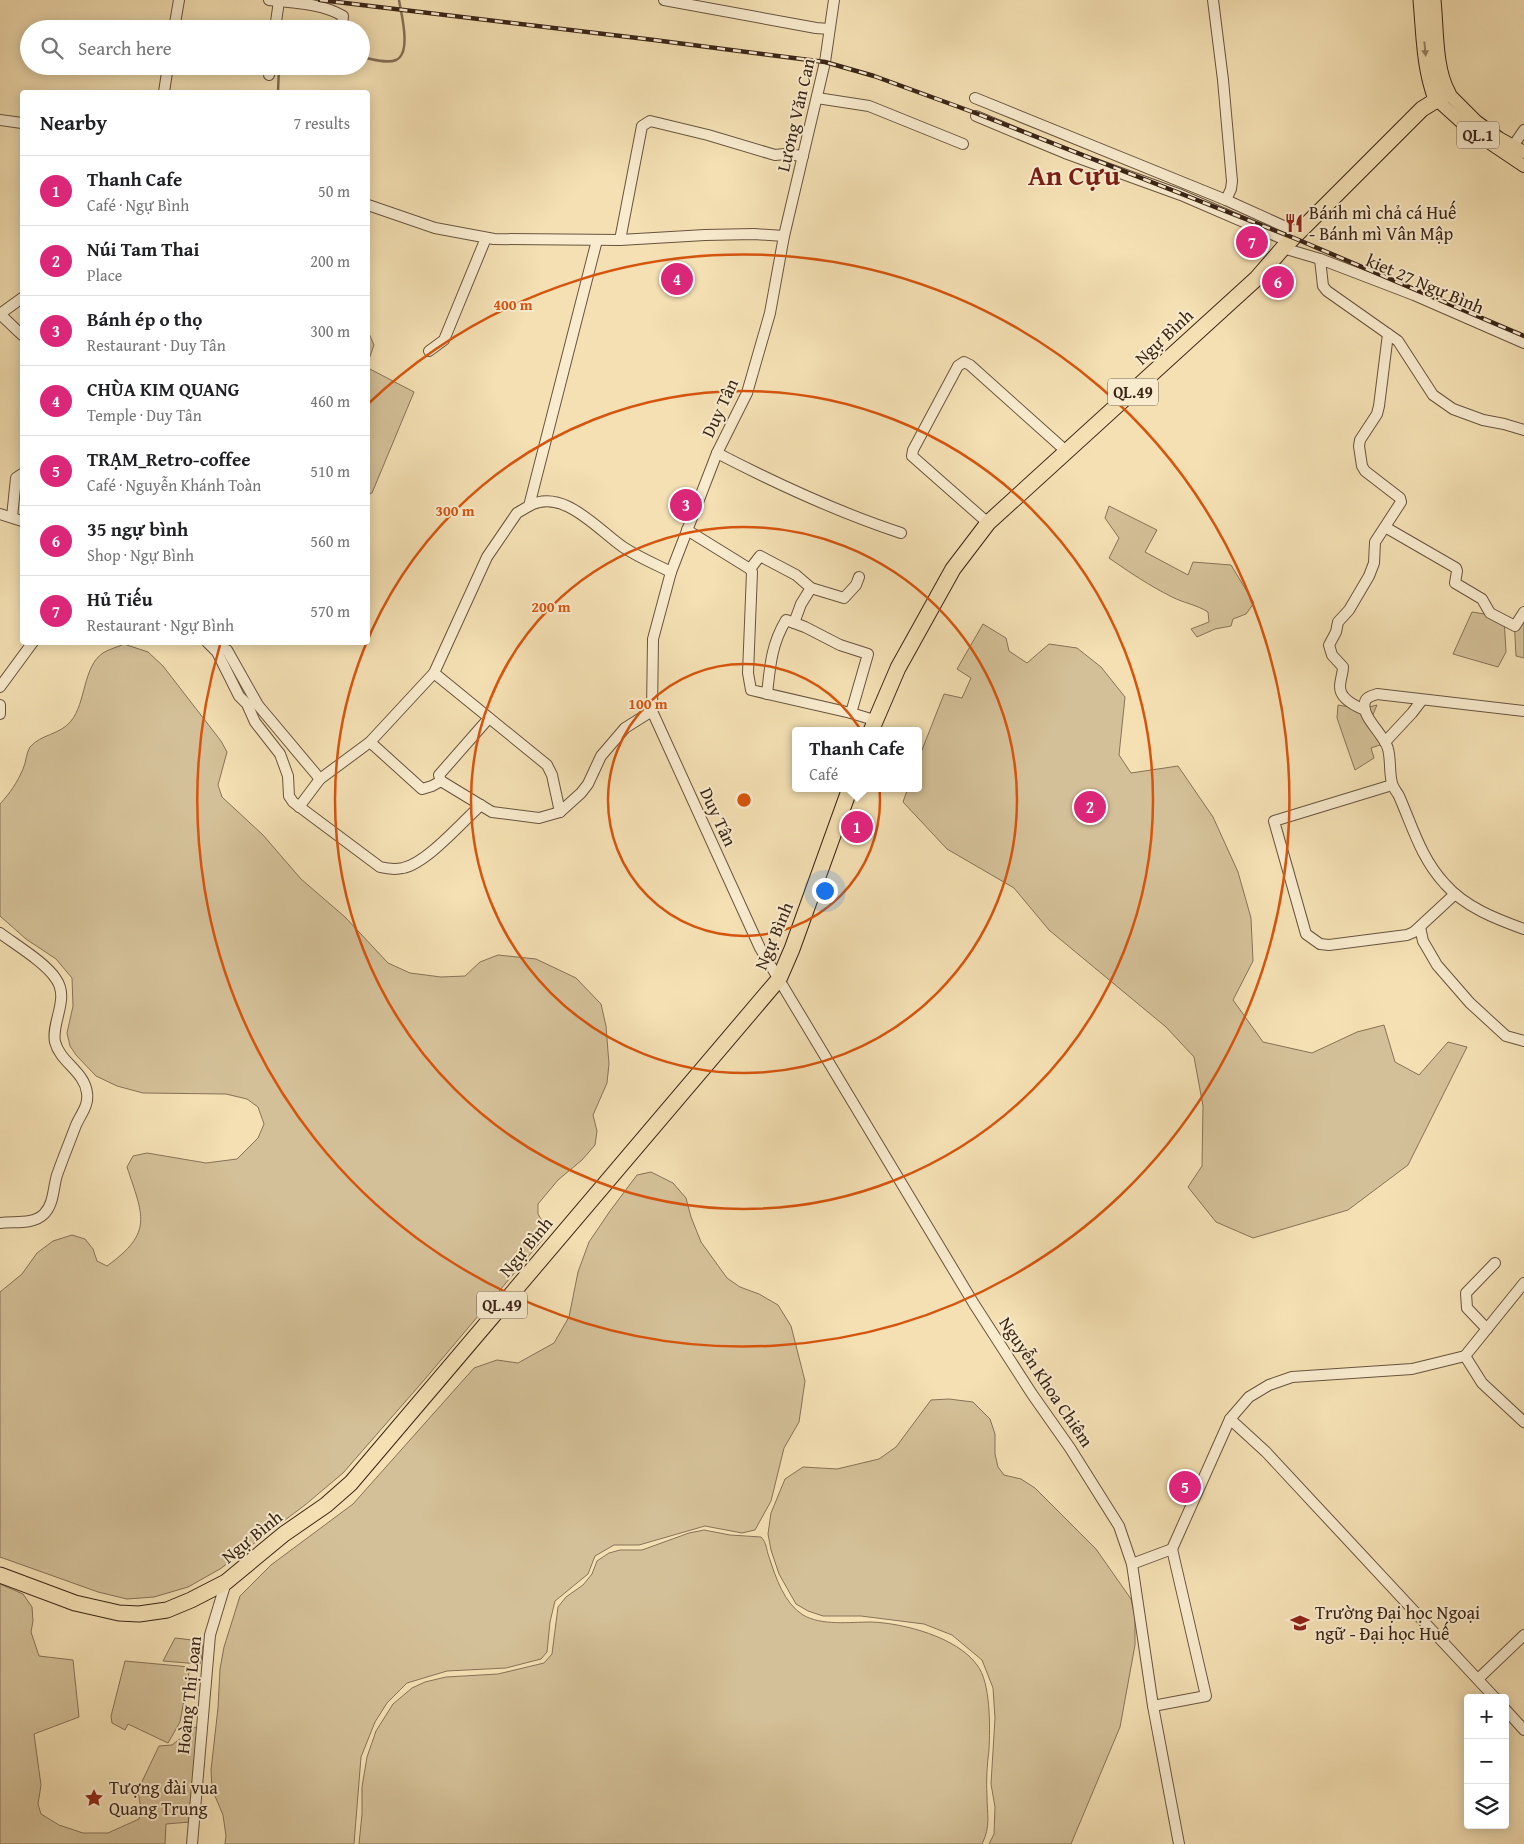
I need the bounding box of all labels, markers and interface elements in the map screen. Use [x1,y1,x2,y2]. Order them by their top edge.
search box [20,20,370,75]
icon: search [38,34,66,62]
text: Search here [78,34,172,62]
one-way arrow [1422,41,1430,57]
street label: Lương Văn Can [769,55,822,174]
text: Nearby [40,107,107,138]
text: 7 results [293,111,350,135]
road number: QL.1 [1457,122,1499,148]
district label: An Cựu [1028,154,1120,195]
text: Thanh Cafe [87,165,182,193]
text: 1 [52,179,60,203]
text: 50 m [318,179,350,203]
text: Café · Ngự Bình [87,193,189,217]
place label: Bánh mì chả cá Huế - Bánh mì Vân Mập [1309,199,1456,247]
restaurant icon: Bánh mì chả cá Huế - Bánh mì Vân Mập [1283,212,1305,234]
pin: 7 [1236,223,1268,261]
text: Núi Tam Thai [87,235,199,263]
street label: kiet 27 Ngự Bình [1362,247,1488,321]
text: 2 [52,249,60,273]
text: 200 m [310,249,350,273]
pin: 4 [661,260,693,298]
text: Place [87,263,122,287]
pin: 6 [1262,263,1294,301]
text: 400 m [493,294,533,315]
street label: Ngự Bình [1128,302,1199,371]
text: Bánh ép o thọ [87,305,202,333]
text: 3 [52,319,60,343]
text: 300 m [310,319,350,343]
text: Restaurant · Duy Tân [87,333,226,357]
street label: Duy Tân [694,374,745,442]
text: CHÙA KIM QUANG [87,375,239,403]
road number: QL.49 [1108,378,1158,406]
text: 4 [52,389,60,413]
text: 460 m [310,389,350,413]
text: Temple · Duy Tân [87,403,202,427]
text: TRẠM_Retro-coffee [87,445,251,473]
text: 5 [52,459,60,483]
text: 510 m [310,459,350,483]
text: Café · Nguyễn Khánh Toàn [87,473,261,497]
pin: 3 [670,486,702,524]
text: 300 m [435,500,475,521]
text: 35 ngự bình [87,515,188,543]
text: 6 [52,529,60,553]
text: 560 m [310,529,350,553]
text: Shop · Ngự Bình [87,543,194,567]
text: Hủ Tiếu [87,585,153,613]
text: 200 m [531,596,571,617]
text: 7 [52,599,60,623]
text: 570 m [310,599,350,623]
text: Restaurant · Ngự Bình [87,613,234,637]
text: 100 m [628,693,668,714]
popup [792,727,922,792]
text: Thanh Cafe [809,734,905,762]
text: Café [809,762,838,786]
street label: Duy Tân [693,783,744,851]
pin: 2 [1074,788,1106,826]
centre of rings [735,791,753,809]
pin: 1 [841,808,873,846]
your location [812,878,838,904]
street label: Ngự Bình [747,898,800,974]
street label: Ngự Bình [492,1211,559,1283]
road number: QL.49 [477,1292,527,1318]
street label: Nguyễn Khoa Chiêm [993,1311,1100,1453]
pin: 5 [1169,1468,1201,1506]
street label: Ngự Bình [215,1504,288,1570]
place label: Trường Đại học Ngoại ngữ - Đại học Huế [1315,1599,1480,1647]
school or university icon: Trường Đại học Ngoại ngữ - Đại học Huế [1289,1612,1311,1634]
street label: Hoàng Thị Loan [169,1635,208,1755]
map controls [1464,1694,1509,1829]
button: + [1464,1694,1509,1739]
button: − [1464,1739,1509,1784]
place label: Tượng đài vua Quang Trung [109,1774,218,1822]
button: layers [1464,1784,1509,1829]
place icon: Tượng đài vua Quang Trung [83,1787,105,1809]

